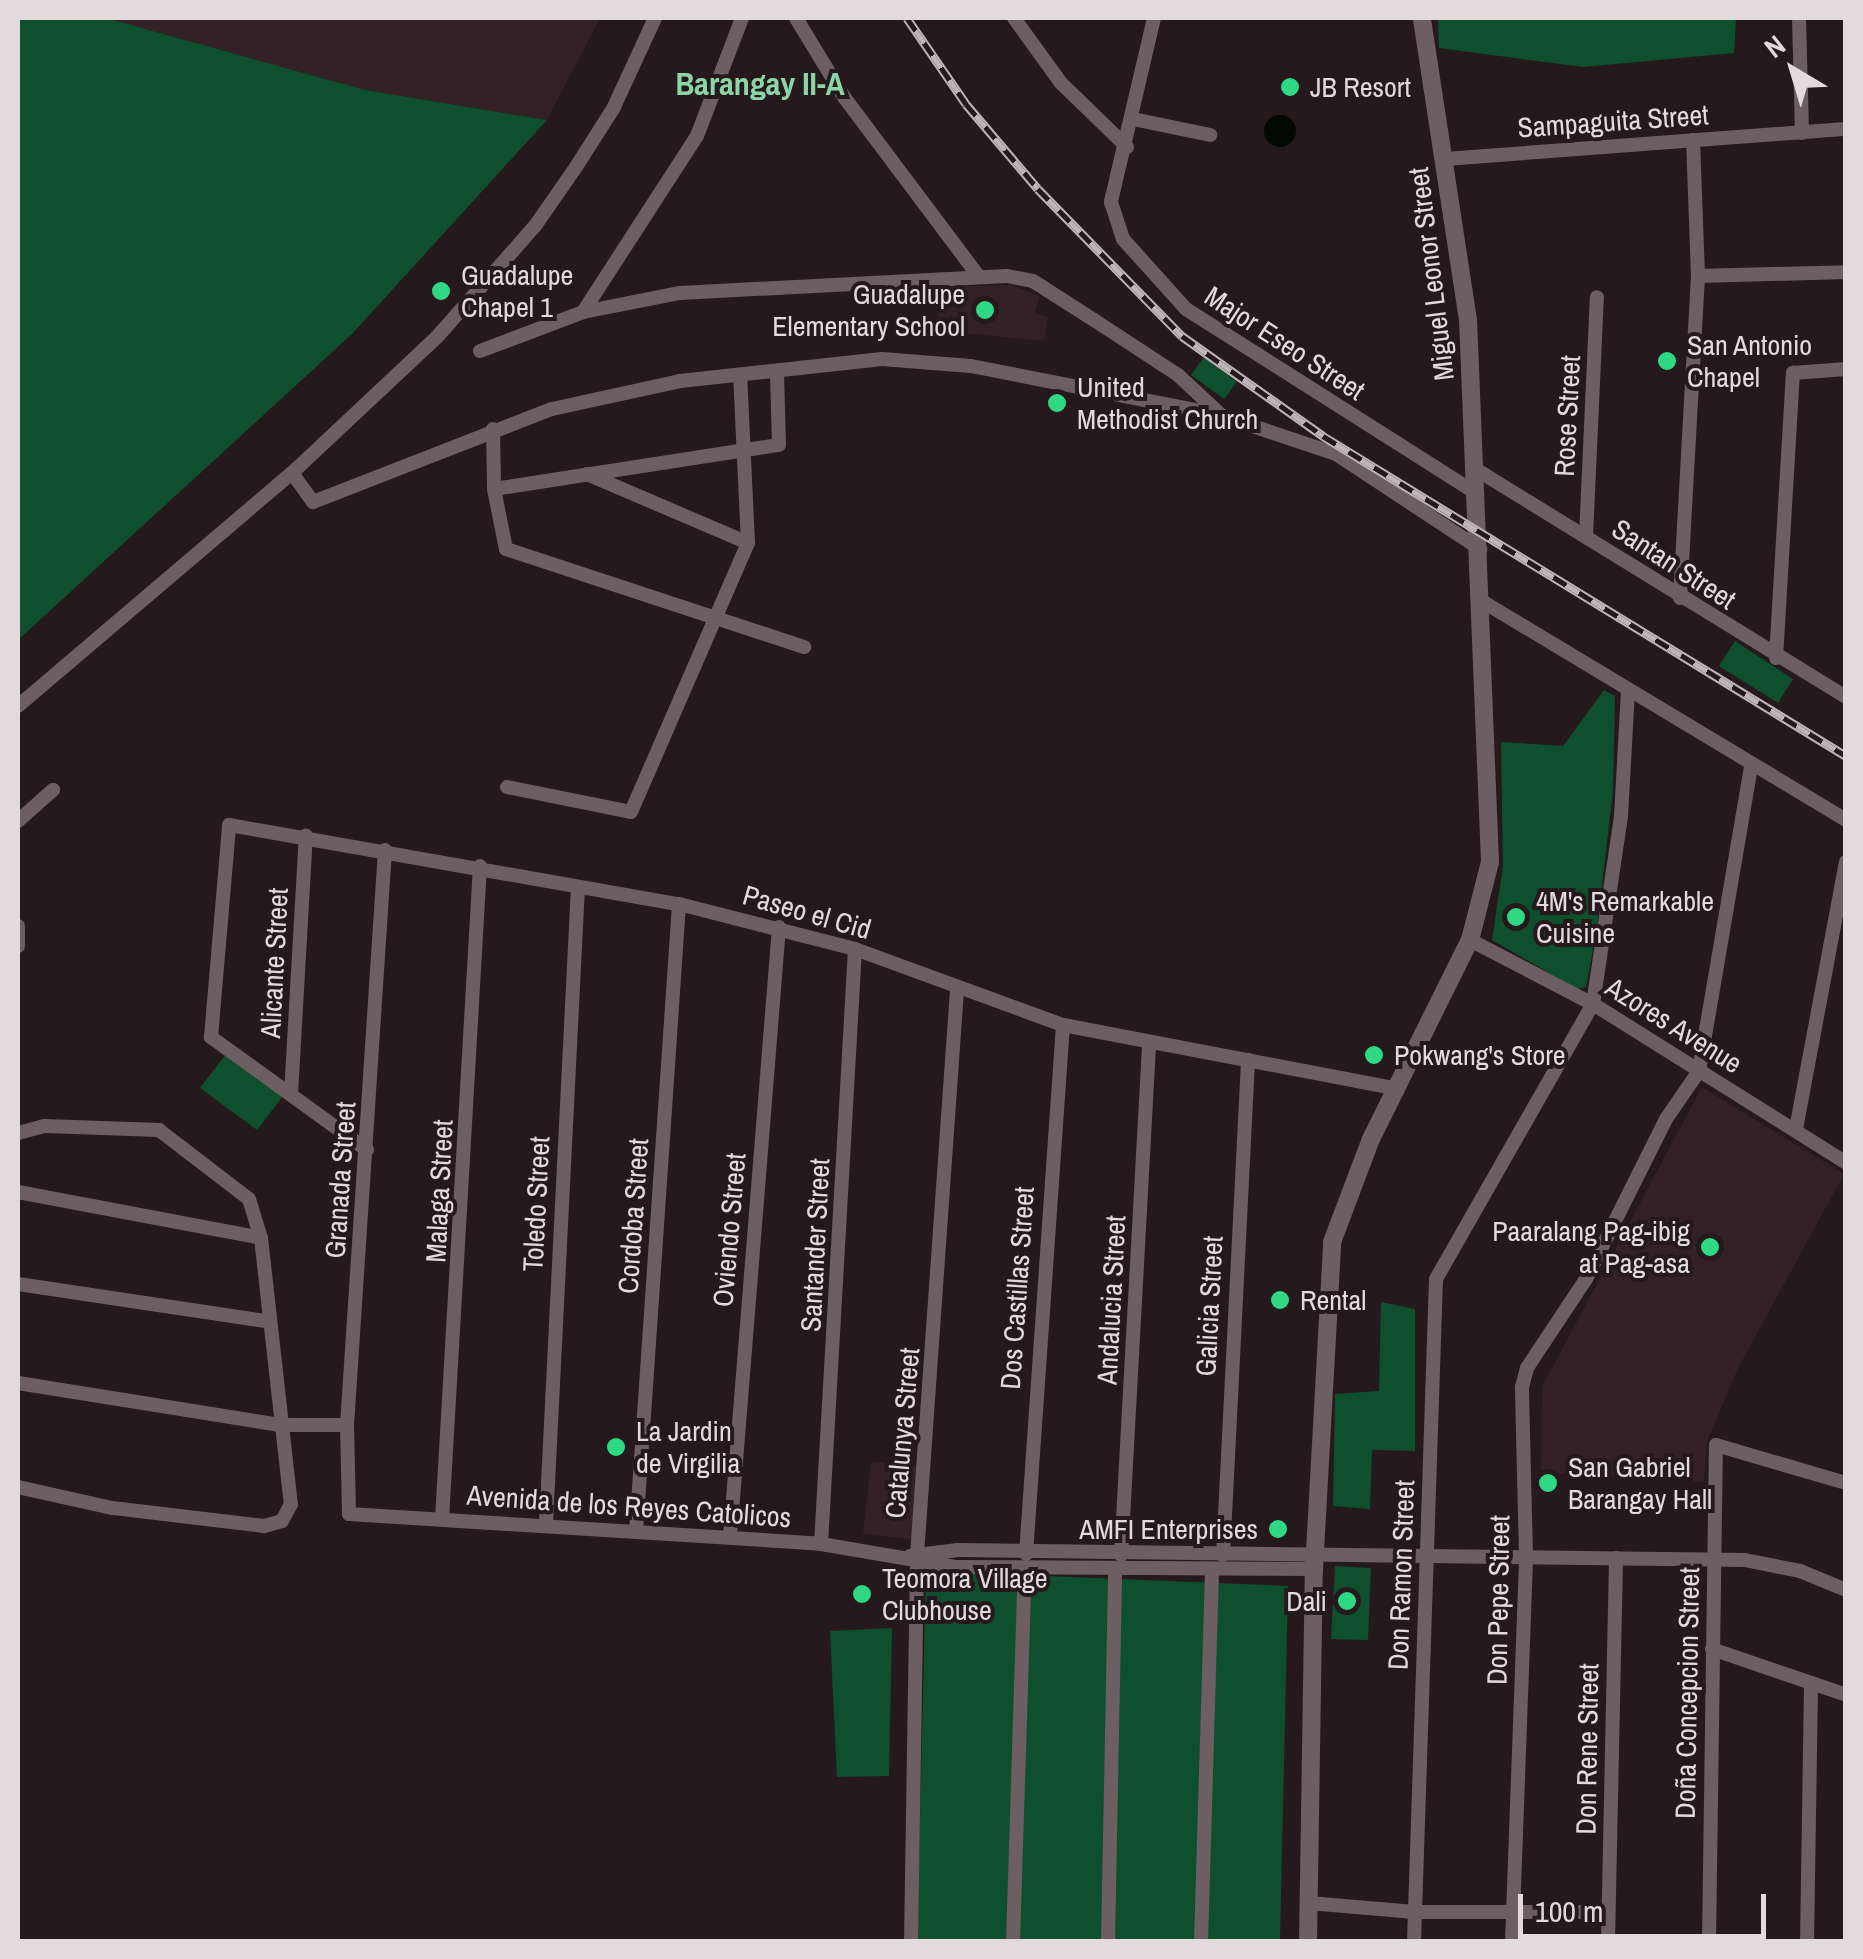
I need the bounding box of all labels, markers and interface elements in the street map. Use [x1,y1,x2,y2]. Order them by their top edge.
north arrow [1743,20,1843,120]
text: N [1756,26,1793,66]
district label: Barangay II-A [675,65,845,103]
place label: JB Resort [1310,70,1411,104]
marker: JB Resort [1279,76,1301,98]
street label: Sampaguita Street [1516,98,1710,144]
street label: Miguel Leonor Street [1401,166,1461,382]
place label: Guadalupe Chapel 1 [461,258,573,324]
place label: Guadalupe Elementary School [772,277,965,343]
street label: Major Eseo Street [1199,279,1371,407]
marker: Guadalupe Chapel 1 [430,280,452,302]
marker: Guadalupe Elementary School [974,299,996,321]
place label: San Antonio Chapel [1687,328,1813,394]
marker: San Antonio Chapel [1656,350,1678,372]
street label: Rose Street [1547,355,1587,477]
place label: United Methodist Church [1077,370,1258,436]
marker: United Methodist Church [1046,392,1068,414]
street label: Santan Street [1606,512,1742,616]
street label: Paseo el Cid [739,878,875,946]
place label: 4M's Remarkable Cuisine [1536,884,1714,950]
street label: Alicante Street [253,887,295,1039]
marker: 4M's Remarkable Cuisine [1505,906,1527,928]
street label: Azores Avenue [1599,970,1749,1080]
place label: Pokwang's Store [1394,1038,1566,1072]
marker: Pokwang's Store [1363,1044,1385,1066]
street label: Granada Street [318,1101,362,1259]
street label: Malaga Street [418,1119,460,1263]
street label: Toledo Street [516,1136,556,1272]
street label: Cordoba Street [611,1137,655,1295]
street label: Oviendo Street [706,1152,752,1308]
street label: Santander Street [794,1157,836,1333]
street label: Dos Castillas Street [993,1186,1041,1390]
street label: Andalucia Street [1090,1214,1132,1386]
place label: Paaralang Pag-ibig at Pag-asa [1492,1214,1690,1280]
street label: Galicia Street [1189,1235,1229,1377]
marker: Paaralang Pag-ibig at Pag-asa [1699,1236,1721,1258]
place label: Rental [1300,1283,1366,1317]
marker: Rental [1269,1289,1291,1311]
street label: Catalunya Street [878,1346,926,1520]
place label: La Jardin de Virgilia [636,1414,740,1480]
marker: La Jardin de Virgilia [605,1436,627,1458]
place label: San Gabriel Barangay Hall [1568,1450,1712,1516]
marker: San Gabriel Barangay Hall [1537,1472,1559,1494]
street label: Avenida de los Reyes Catolicos [466,1478,792,1534]
street label: Don Ramon Street [1381,1479,1421,1671]
place label: AMFI Enterprises [1079,1512,1258,1546]
street label: Don Pepe Street [1480,1515,1516,1685]
marker: AMFI Enterprises [1267,1518,1289,1540]
place label: Teomora Village Clubhouse [882,1561,1048,1627]
street label: Doña Concepcion Street [1668,1567,1706,1819]
marker: Teomora Village Clubhouse [851,1583,873,1605]
place label: Dali [1286,1584,1327,1618]
marker: Dali [1336,1590,1358,1612]
street label: Don Rene Street [1569,1663,1605,1835]
scale bar [1523,1874,1770,1936]
text: 100 m [1535,1891,1603,1931]

